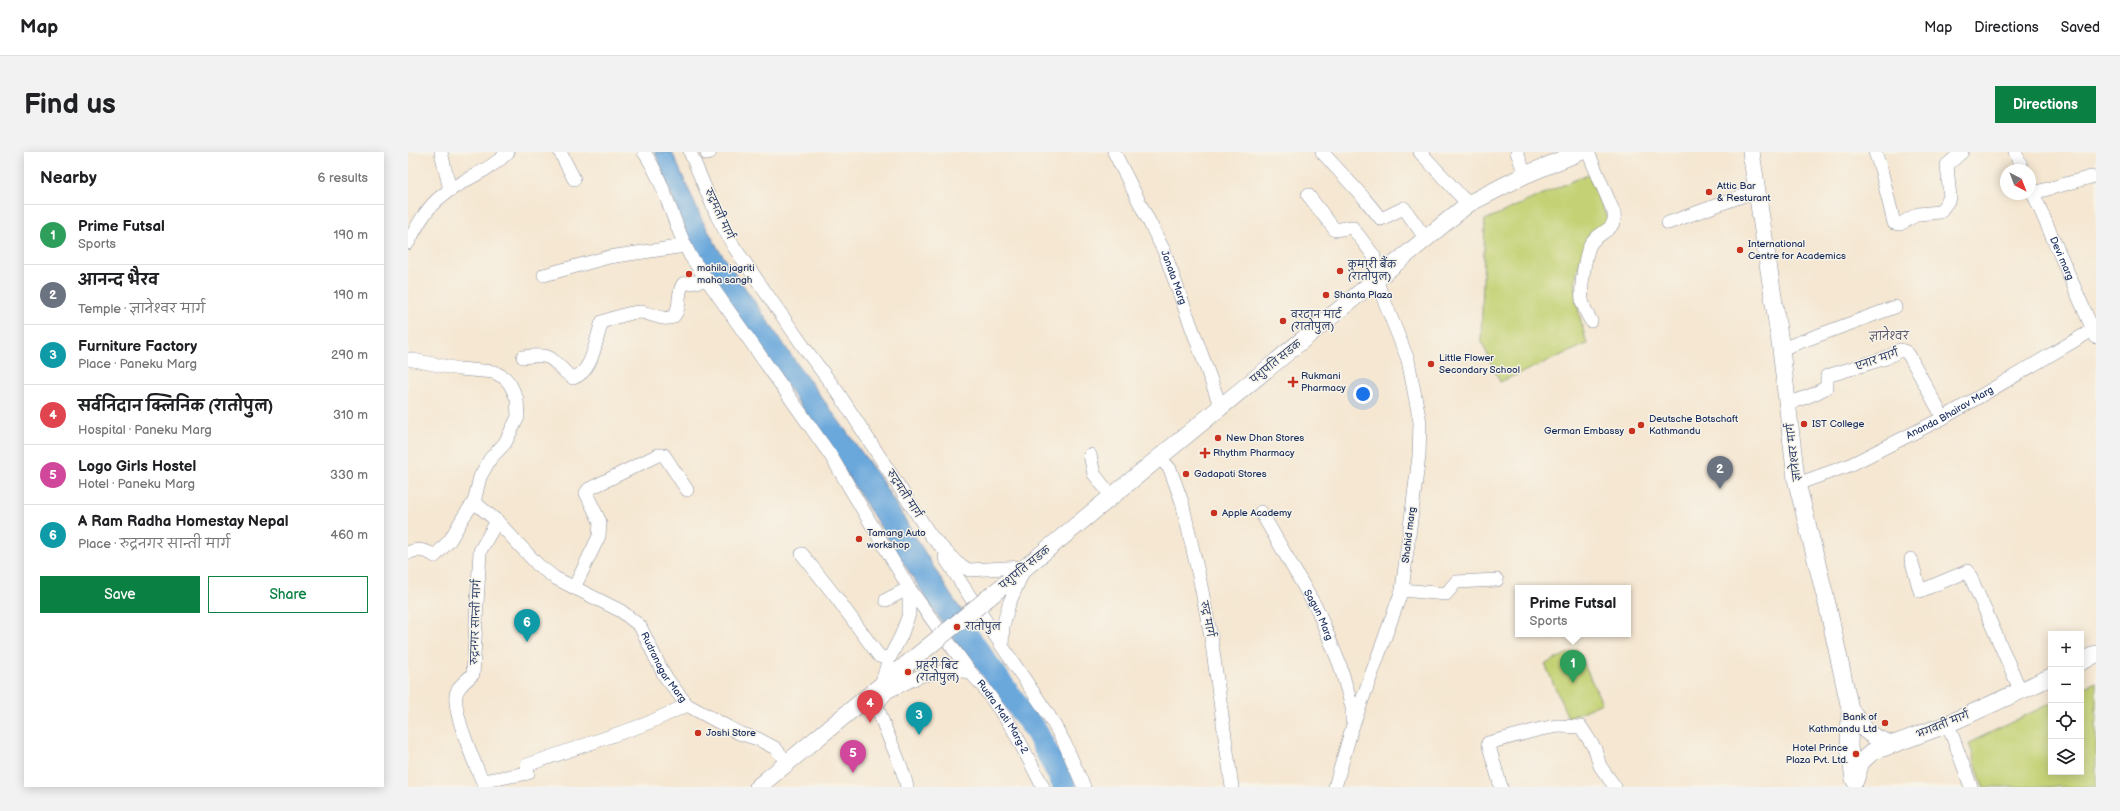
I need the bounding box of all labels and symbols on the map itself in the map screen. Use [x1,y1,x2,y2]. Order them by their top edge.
north arrow [2000,164,2036,200]
place label: Attic Bar & Resturant [1717,180,1771,204]
street label: रुद्रमती मार्ग [702,184,739,242]
marker: Attic Bar & Resturant [1704,187,1714,197]
street label: Devi marg [2047,235,2076,282]
place label: International Centre for Academics [1748,238,1846,262]
marker: International Centre for Academics [1735,245,1745,255]
street label: Janata Marg [1158,249,1189,306]
place label: कुमारी बैंक (रातोपुल) [1347,255,1397,284]
place label: mahila jagriti maha sangh [697,262,755,286]
marker: कुमारी बैंक (रातोपुल) [1335,266,1345,276]
marker: mahila jagriti maha sangh [684,269,694,279]
place label: Shanta Plaza [1334,289,1393,301]
marker: Shanta Plaza [1321,290,1331,300]
place label: वरदान मार्ट (रातोपुल) [1290,306,1343,334]
marker: वरदान मार्ट (रातोपुल) [1278,316,1288,326]
district label: ज्ञानेश्वर [1868,325,1910,343]
street label: पशुपति सडक [1246,335,1305,387]
street label: एनार मार्ग [1852,344,1900,373]
place label: Little Flower Secondary School [1439,352,1520,376]
marker: Little Flower Secondary School [1426,359,1436,369]
place label: Rukmani Pharmacy [1301,370,1346,394]
marker: Rukmani Pharmacy [1288,377,1298,387]
your location [1353,384,1373,404]
street label: Ananda Bhairav Marg [1904,384,1996,442]
place label: Deutsche Botschaft Kathmandu [1649,413,1738,437]
place label: IST College [1812,418,1865,430]
marker: IST College [1799,419,1809,429]
marker: Deutsche Botschaft Kathmandu [1636,420,1646,430]
street label: ज्ञानेश्वर मार्ग [1781,422,1804,483]
place label: German Embassy [1544,425,1624,437]
marker: German Embassy [1627,426,1637,436]
place label: New Dhan Stores [1226,432,1304,444]
marker: New Dhan Stores [1213,433,1223,443]
place label: Rhythm Pharmacy [1213,447,1295,459]
marker: Rhythm Pharmacy [1200,448,1210,458]
pin: 2 [1707,456,1733,489]
street label: रुद्रमती मार्ग [883,465,927,521]
place label: Gadapati Stores [1194,468,1267,480]
marker: Gadapati Stores [1181,469,1191,479]
street label: Shahid marg [1400,506,1418,564]
place label: Apple Academy [1222,507,1292,519]
marker: Apple Academy [1209,508,1219,518]
place label: Tamang Auto workshop [867,527,926,551]
marker: Tamang Auto workshop [854,534,864,544]
street label: पशुपति सडक [995,541,1054,593]
street label: रुद्रनगर सान्ती मार्ग [465,579,483,666]
street label: Sagun Marg [1301,587,1335,642]
street label: रुद्र मार्ग [1197,598,1219,639]
pin: 6 [514,609,540,642]
place label: रातोपुल [964,618,1002,634]
marker: रातोपुल [952,622,962,632]
street label: Rudranagar Marg [638,630,689,705]
pin: 1 [1560,650,1586,683]
place label: प्रहरी बिट (रातोपुल) [915,657,960,685]
marker: प्रहरी बिट (रातोपुल) [903,667,913,677]
street label: Rudra Mati Marg-2 [974,677,1031,756]
pin: 4 [857,690,883,723]
pin: 3 [906,702,932,735]
street label: भगवती मार्ग [1913,706,1971,741]
place label: Bank of Kathmandu Ltd [1809,711,1877,735]
marker: Bank of Kathmandu Ltd [1880,718,1890,728]
place label: Joshi Store [706,727,756,739]
marker: Joshi Store [693,728,703,738]
pin: 5 [840,740,866,773]
place label: Hotel Prince Plaza Pvt. Ltd. [1786,742,1848,766]
marker: Hotel Prince Plaza Pvt. Ltd. [1851,749,1861,759]

